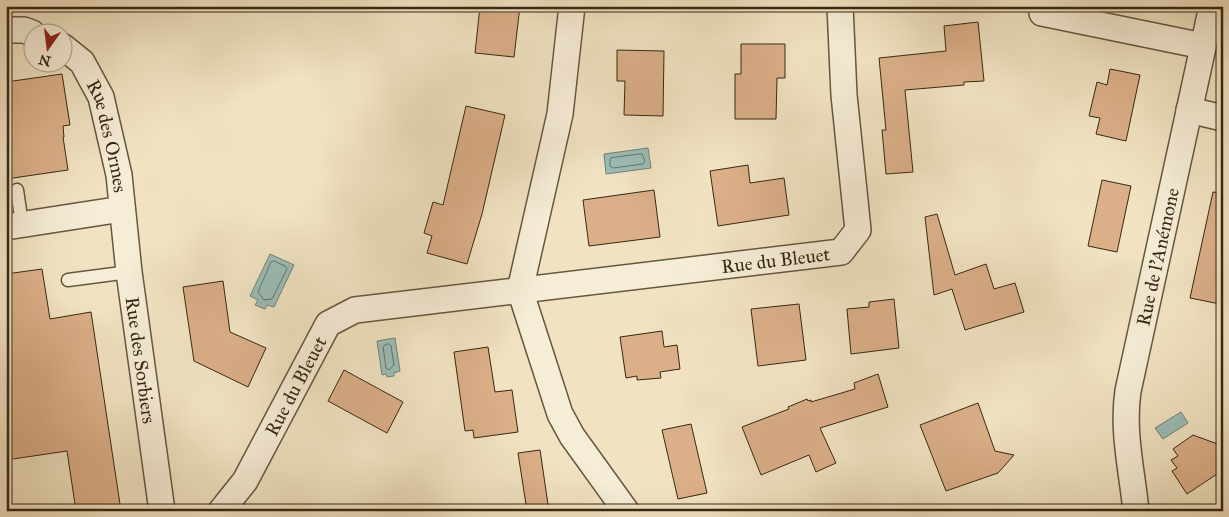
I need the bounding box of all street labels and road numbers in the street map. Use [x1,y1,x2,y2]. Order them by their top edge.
street label: Rue des Ormes [82,75,132,194]
street label: Rue de l'Anémone [1132,186,1184,328]
street label: Rue du Bleuet [720,242,832,278]
street label: Rue des Sorbiers [121,295,161,425]
street label: Rue du Bleuet [260,332,332,440]

